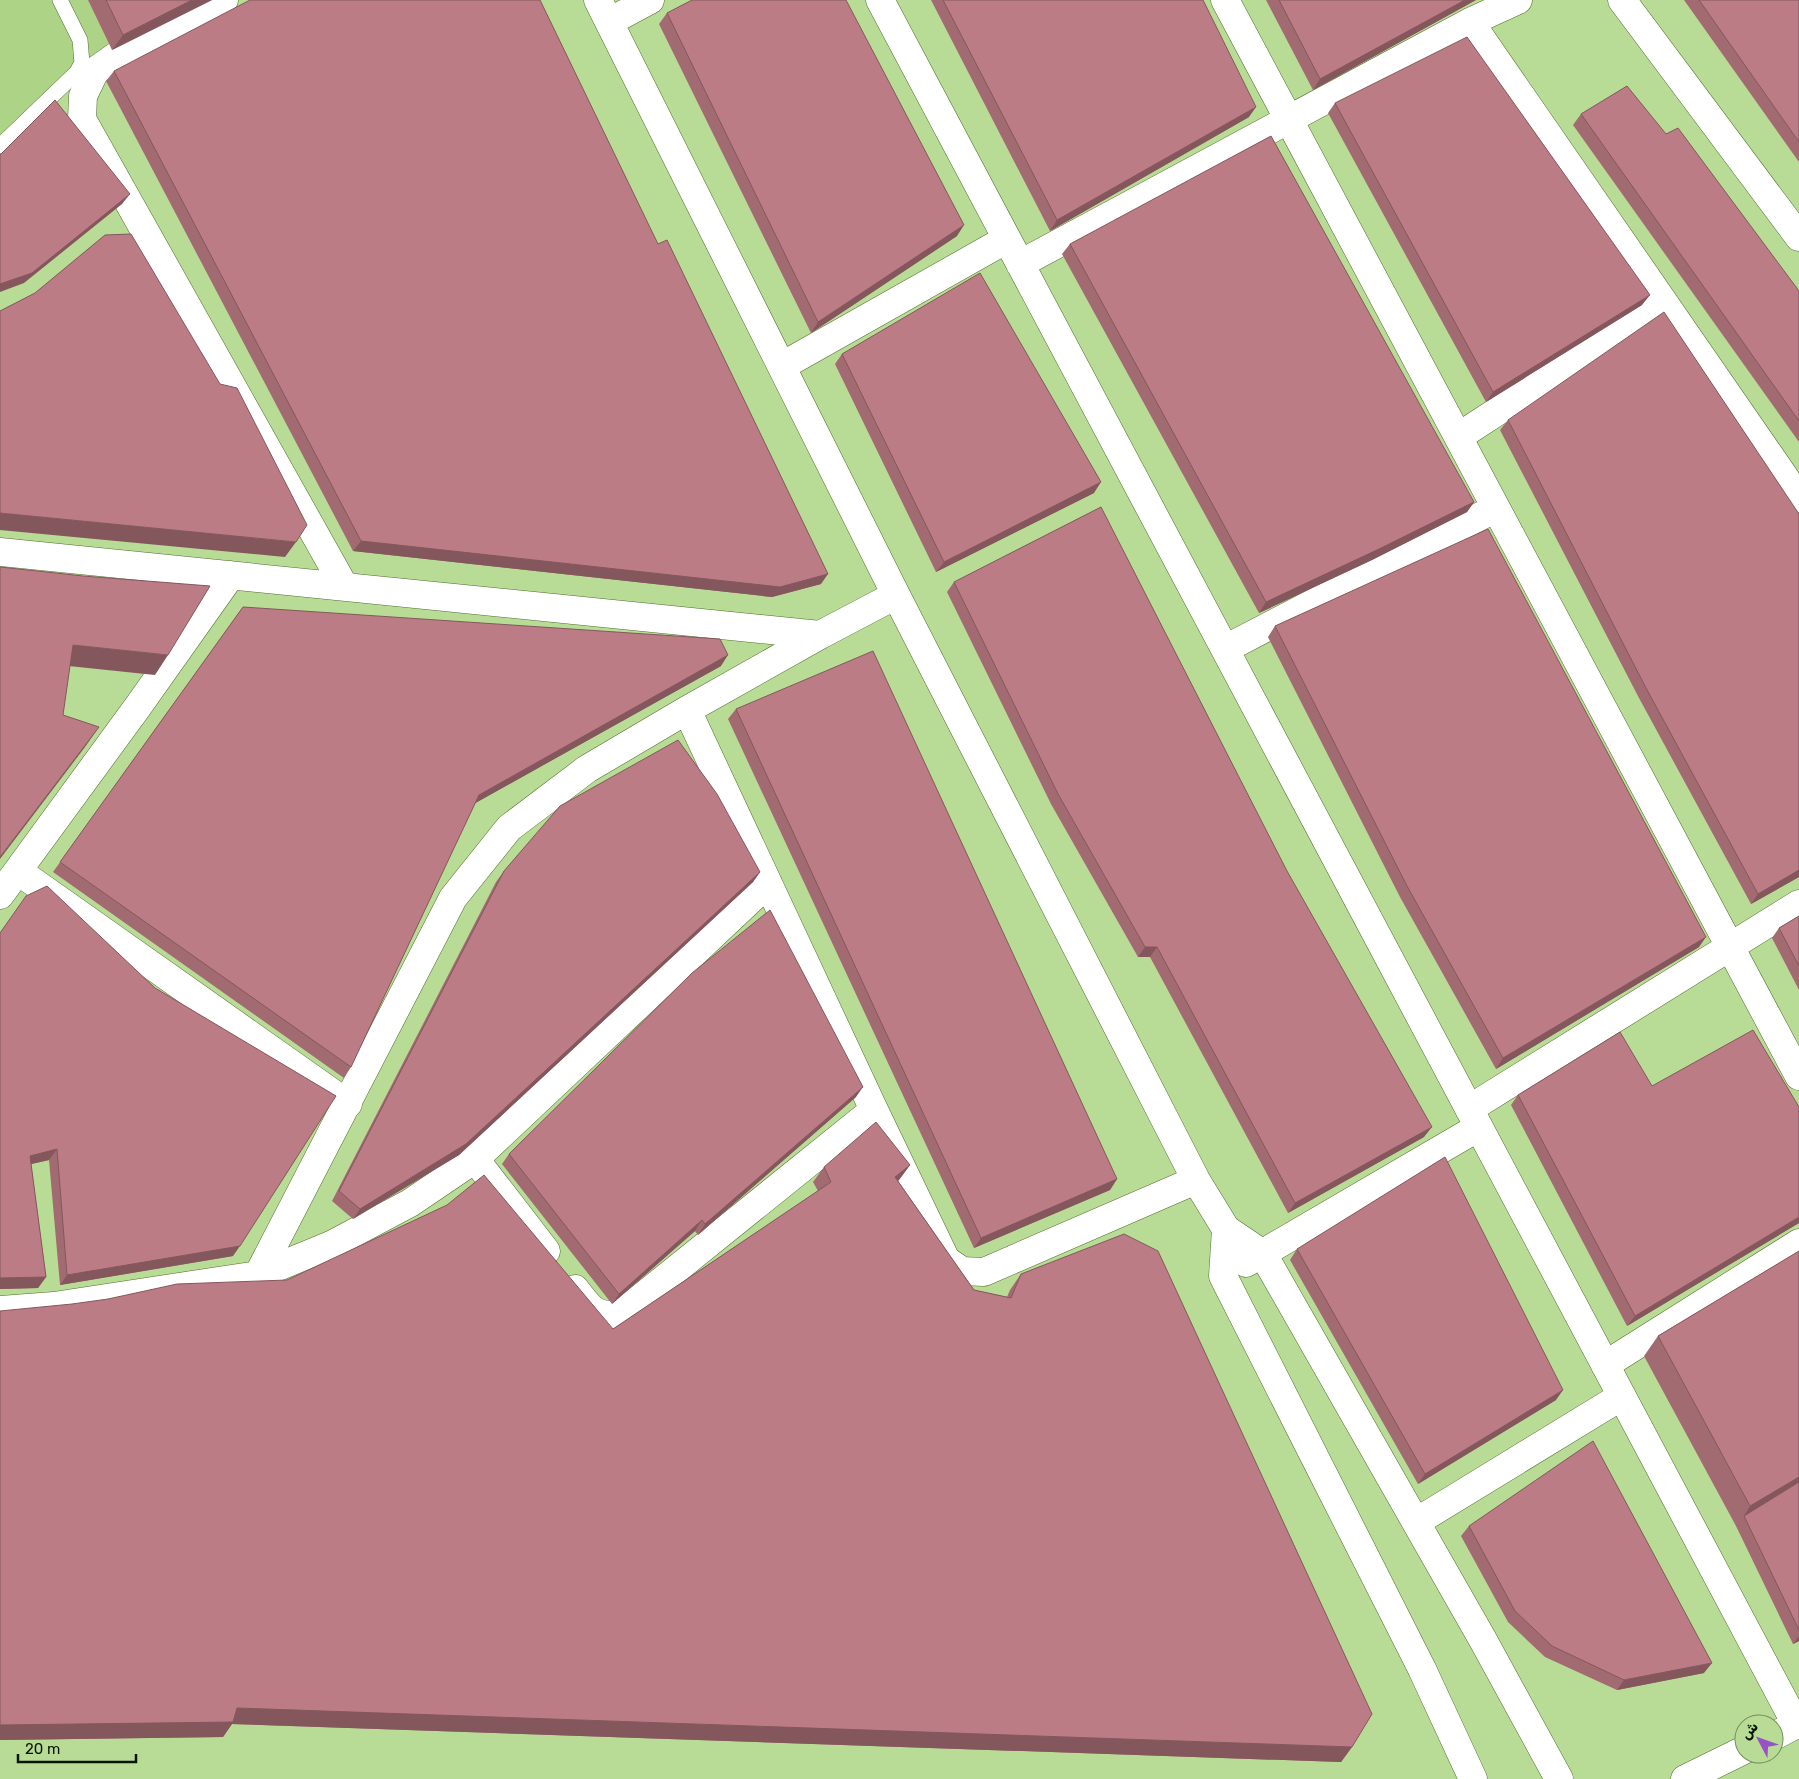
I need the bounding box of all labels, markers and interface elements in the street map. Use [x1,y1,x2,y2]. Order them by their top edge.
north arrow [1734,1714,1784,1764]
text: ش [1737,1718,1762,1743]
scale bar [18,1732,135,1764]
text: 20 m [25,1740,60,1758]

